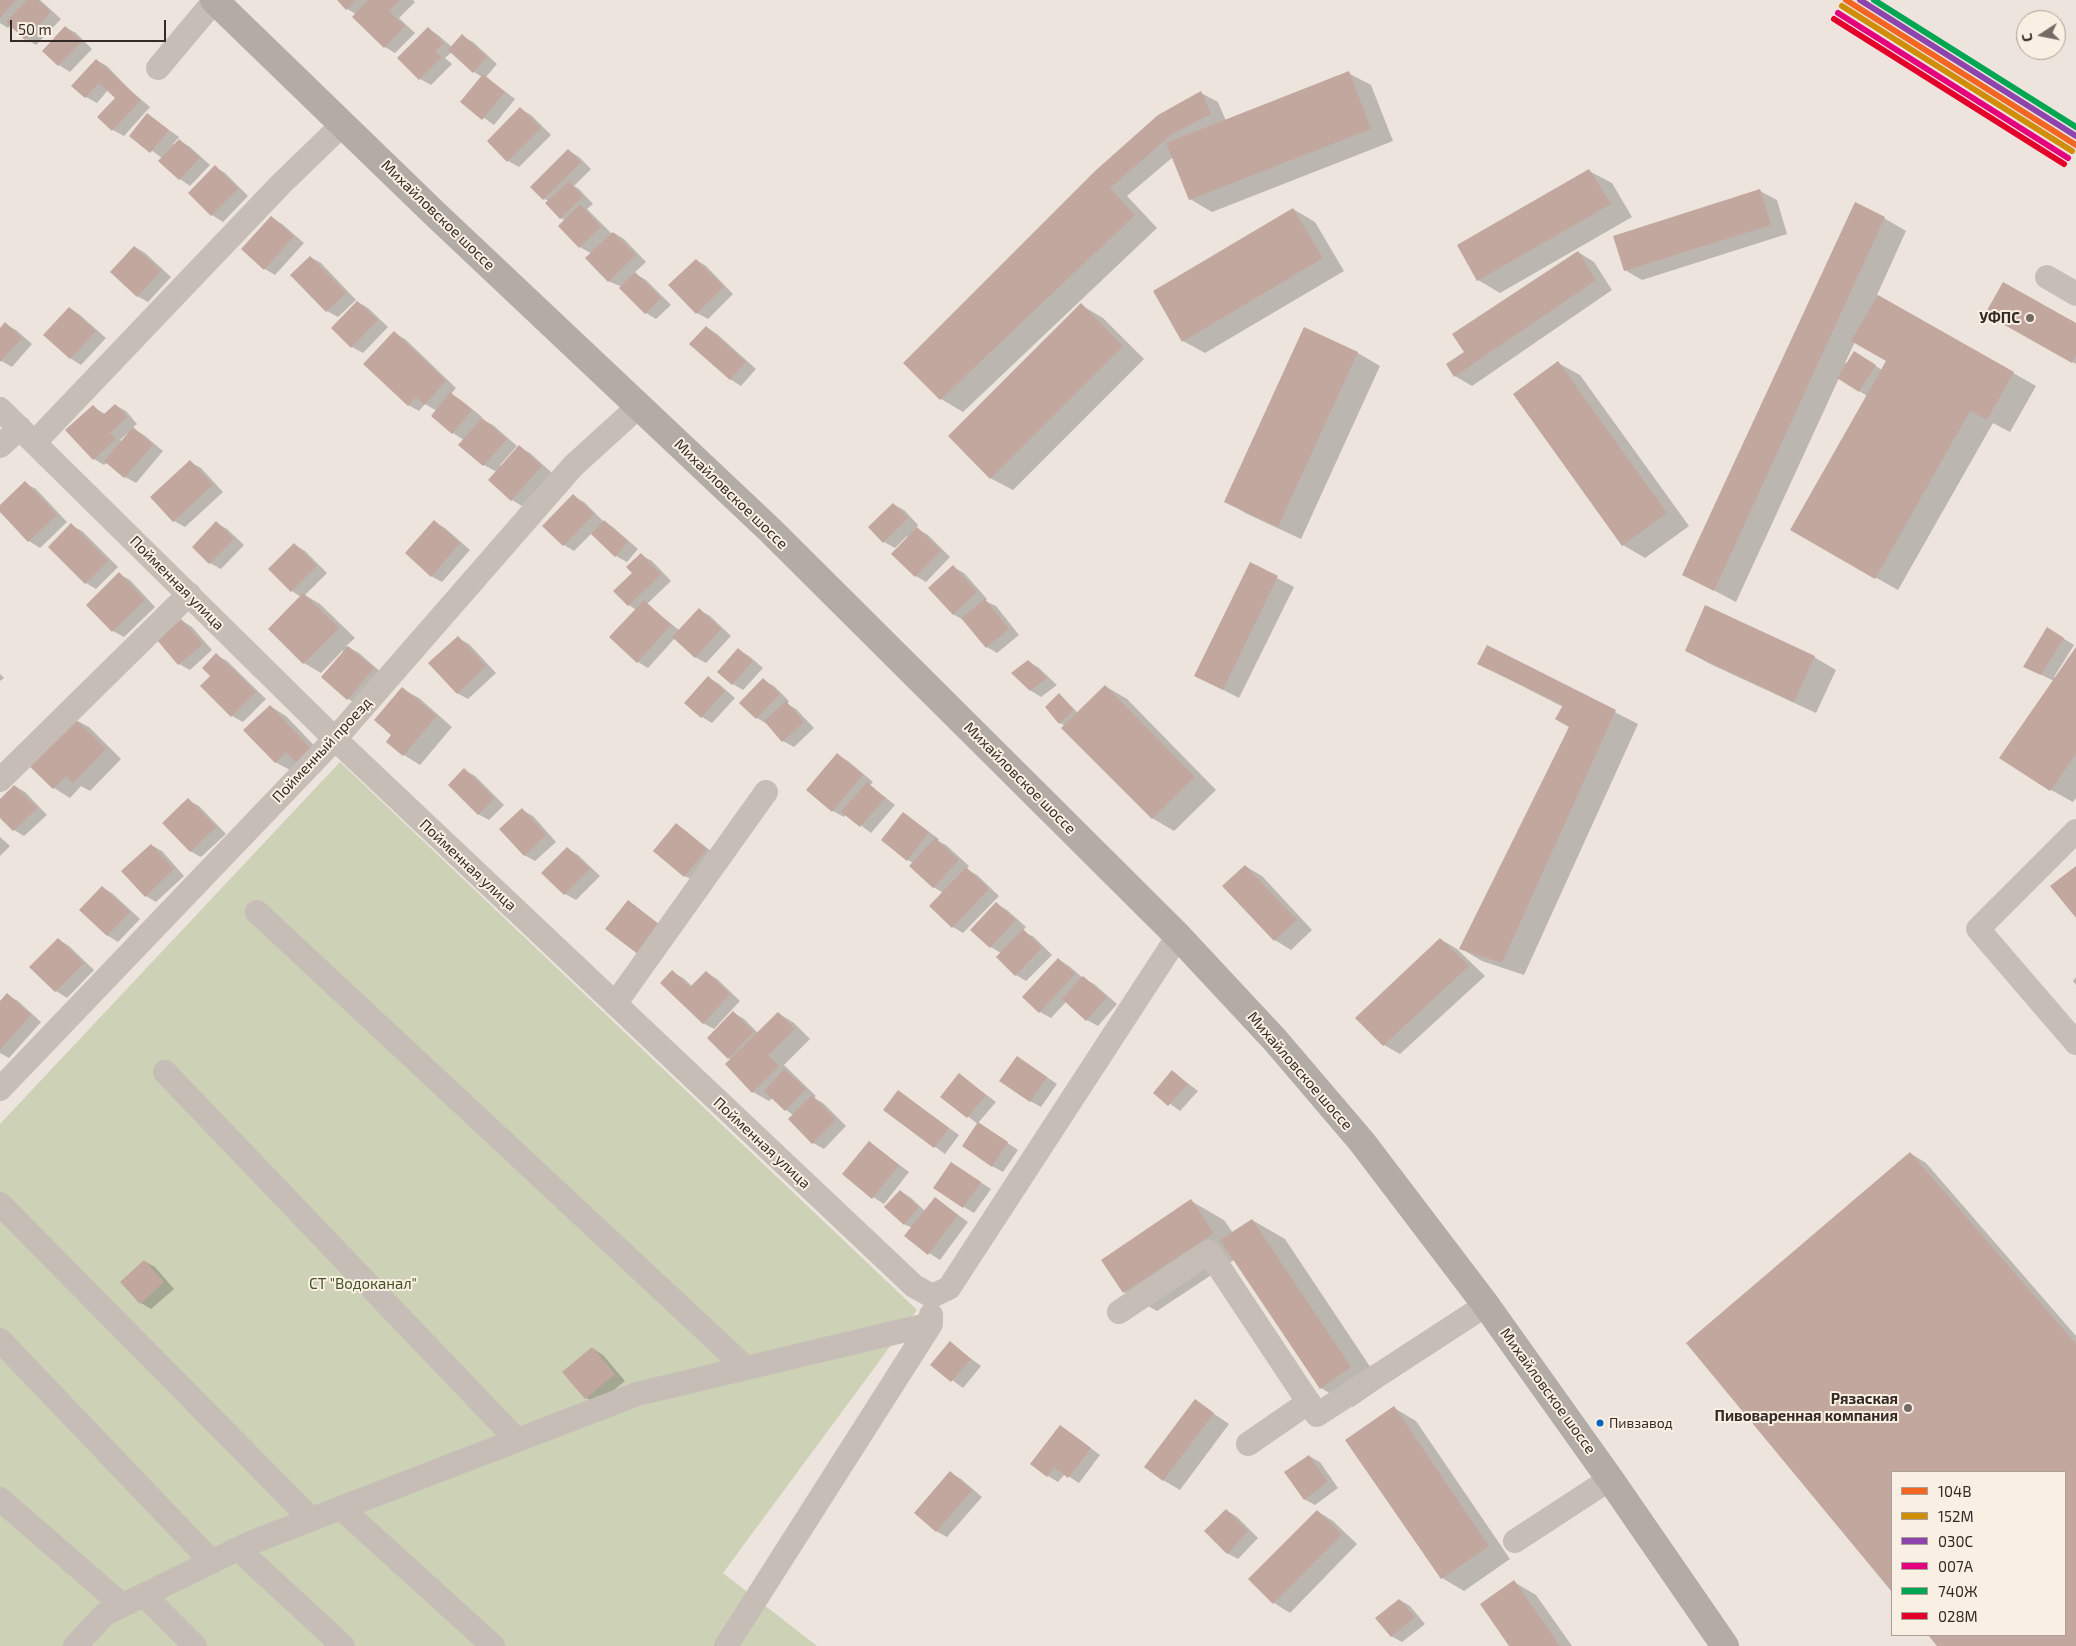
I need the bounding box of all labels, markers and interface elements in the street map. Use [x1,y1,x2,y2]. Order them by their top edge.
scale bar [12,10,169,42]
north arrow [2016,10,2066,60]
text: 50 m [18,20,52,38]
text: С [2018,32,2036,43]
street label: Михайловское шоссе [377,156,499,274]
place label: УФПС [1979,309,2020,327]
marker: УФПС [2024,312,2036,324]
street label: Михайловское шоссе [670,435,792,553]
street label: Пойменная улица [126,532,228,634]
street label: Пойменный проезд [269,694,375,806]
street label: Михайловское шоссе [960,718,1080,838]
street label: Пойменная улица [416,816,520,914]
street label: Михайловское шоссе [1244,1008,1356,1134]
street label: Пойменная улица [710,1094,814,1192]
park label: СТ "Водоканал" [309,1275,417,1293]
street label: Михайловское шоссе [1496,1325,1600,1457]
place label: Рязаская Пивоваренная компания [1714,1390,1898,1425]
marker: Рязаская Пивоваренная компания [1902,1402,1914,1414]
place label: Пивзавод [1609,1415,1673,1431]
marker: Пивзавод [1595,1418,1605,1428]
legend [1891,1471,2066,1636]
text: 104В [1938,1482,1972,1500]
text: 152М [1938,1507,1974,1525]
text: 030C [1938,1532,1973,1550]
text: 007А [1938,1557,1973,1575]
text: 740Ж [1938,1582,1978,1600]
text: 028М [1938,1607,1978,1625]

